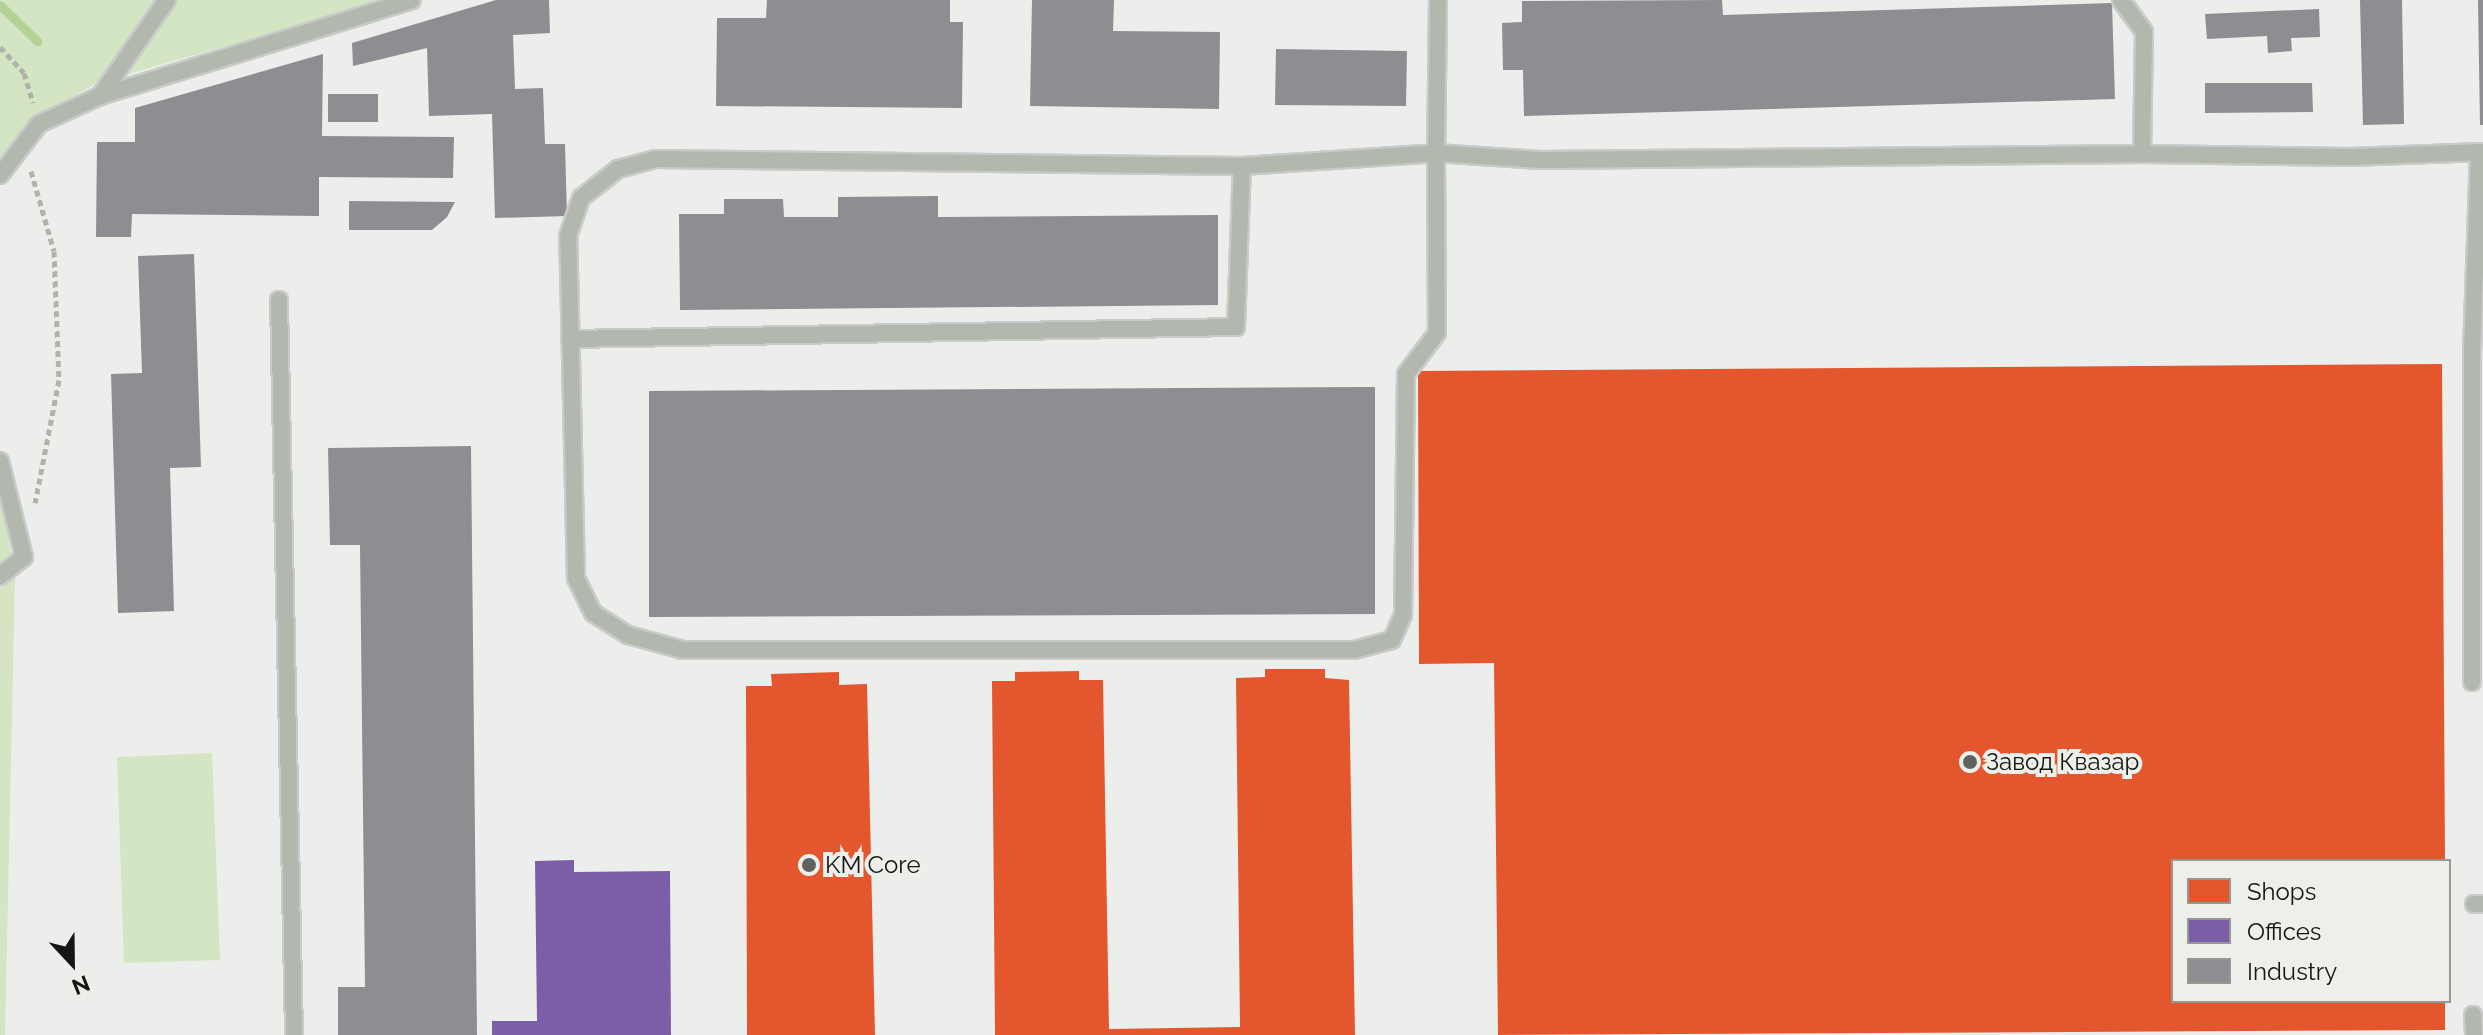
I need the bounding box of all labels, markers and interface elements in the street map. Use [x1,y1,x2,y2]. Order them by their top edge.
place label: Завод Квазар [1986,748,2139,776]
marker: Завод Квазар [1961,753,1979,771]
place label: KM Core [825,851,920,879]
marker: KM Core [800,856,818,874]
legend [2171,859,2451,1003]
text: Shops [2247,877,2316,906]
text: Offices [2247,917,2321,946]
north arrow [32,923,112,1003]
text: Industry [2247,957,2337,986]
text: N [68,970,94,1000]

